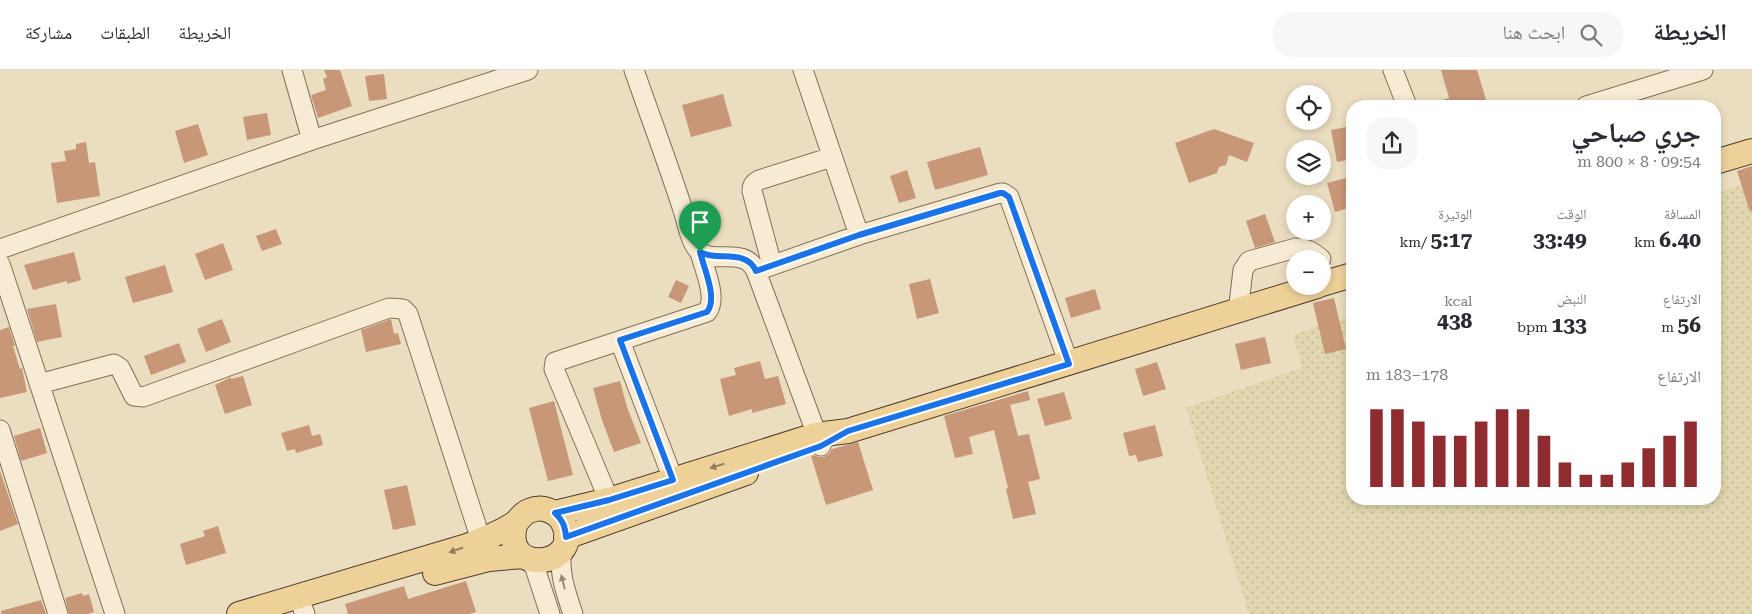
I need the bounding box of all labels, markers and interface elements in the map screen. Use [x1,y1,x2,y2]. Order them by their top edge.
search box [1273,12,1623,57]
text: الخريطة [1653,18,1727,46]
text: ابحث هنا [1503,21,1565,44]
icon: search [1577,21,1605,49]
text: مشاركة [25,22,72,43]
text: الطبقات [100,22,150,43]
text: الخريطة [178,22,231,43]
map controls [1286,85,1331,295]
button: locate [1286,85,1331,130]
text: جري صباحي [1571,116,1701,149]
button: share [1366,117,1418,169]
button: layers [1286,140,1331,185]
text: 09:54 · 8 × 800 m [1577,152,1701,171]
button: + [1286,195,1331,240]
pin [679,201,721,252]
text: الوتيرة [1438,206,1472,222]
text: الوقت [1557,206,1587,222]
text: المسافة [1664,206,1701,222]
icon: arrive [686,208,714,236]
text: 5:17 [1430,228,1472,252]
text: 33:49 [1533,228,1587,252]
text: 6.40 [1659,228,1701,252]
text: /km [1399,234,1430,250]
text: km [1634,234,1659,250]
button: − [1286,250,1331,295]
text: النبض [1557,291,1587,307]
text: الارتفاع [1663,291,1701,307]
text: kcal [1444,293,1472,309]
text: 438 [1437,309,1472,333]
text: 133 [1551,313,1587,337]
text: 56 [1677,313,1701,337]
text: bpm [1517,319,1551,335]
text: m [1661,319,1677,335]
text: 178–183 m [1366,365,1448,384]
text: الارتفاع [1657,367,1701,386]
one-way arrow [709,463,724,470]
one-way arrow [449,547,464,554]
one-way arrow [559,575,567,590]

